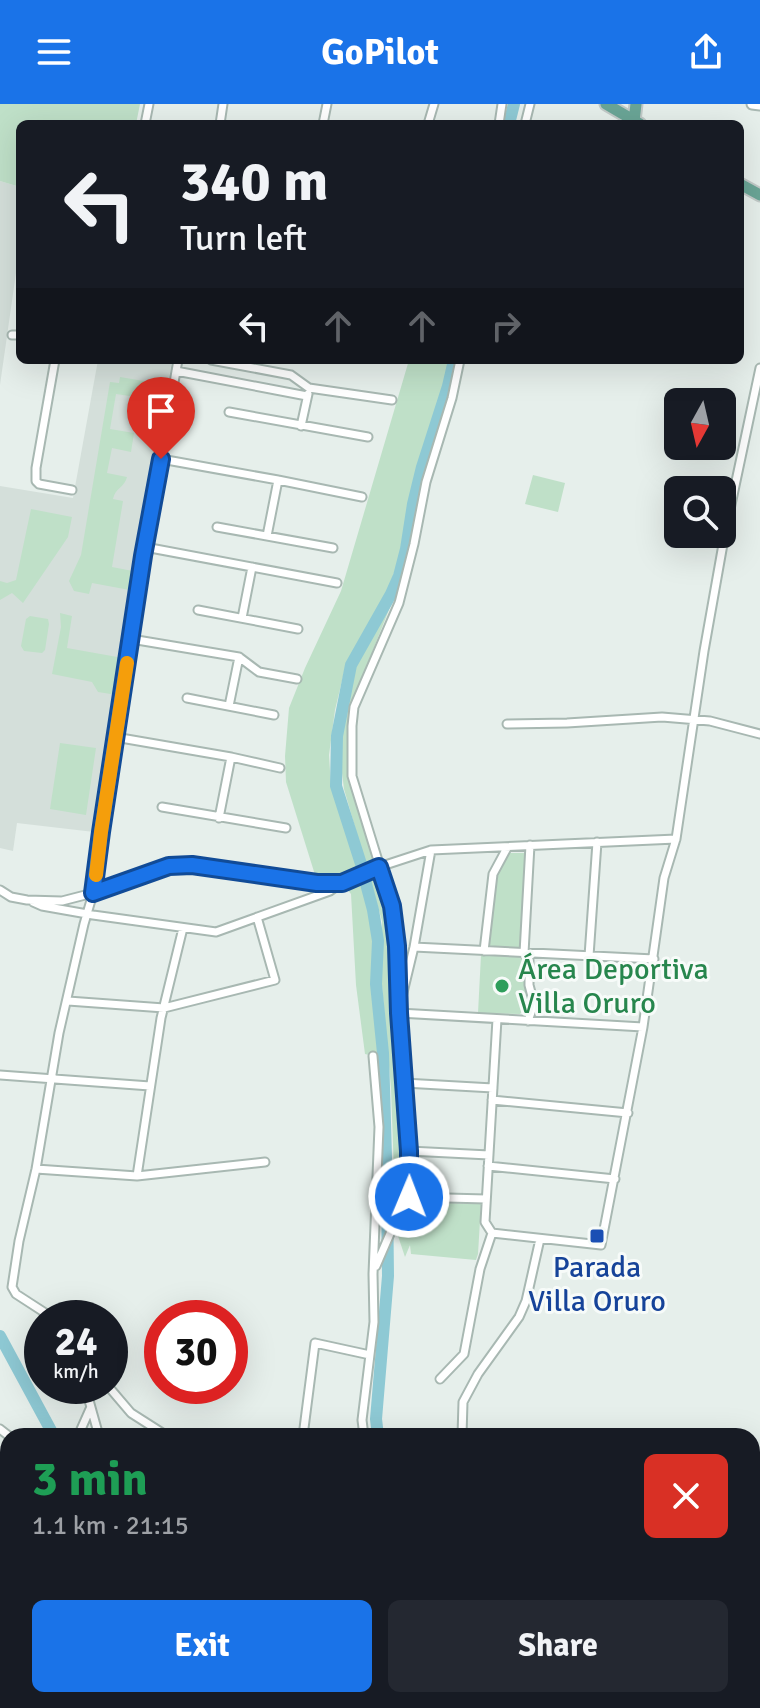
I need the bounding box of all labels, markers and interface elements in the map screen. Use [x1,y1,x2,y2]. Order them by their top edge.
icon: menu [32,30,76,74]
text: GoPilot [321,30,439,75]
icon: share [684,30,728,74]
text: 340 m [180,147,328,216]
icon: left [48,152,152,256]
text: Turn left [180,216,307,261]
icon: left [232,304,276,348]
icon: ahead [316,304,360,348]
icon: ahead [400,304,444,348]
icon: right [484,304,528,348]
pin [127,377,195,459]
north arrow [664,388,736,460]
map controls [664,388,736,548]
icon: arrive [139,389,183,433]
button: search [664,476,736,548]
place label: Área Deportiva Villa Oruro [518,951,709,1022]
marker: Área Deportiva Villa Oruro [493,977,511,995]
position arrow [367,1155,451,1239]
marker: Parada Villa Oruro [588,1227,606,1245]
place label: Parada Villa Oruro [528,1249,666,1320]
speed limit sign: 30 [144,1300,248,1404]
text: 24 [54,1317,98,1367]
text: km/h [53,1359,99,1384]
text: 3 min [32,1450,148,1509]
button: close [644,1454,728,1538]
text: 1.1 km · 21:15 [32,1510,189,1542]
button: Exit [32,1600,372,1692]
button: Share [388,1600,728,1692]

